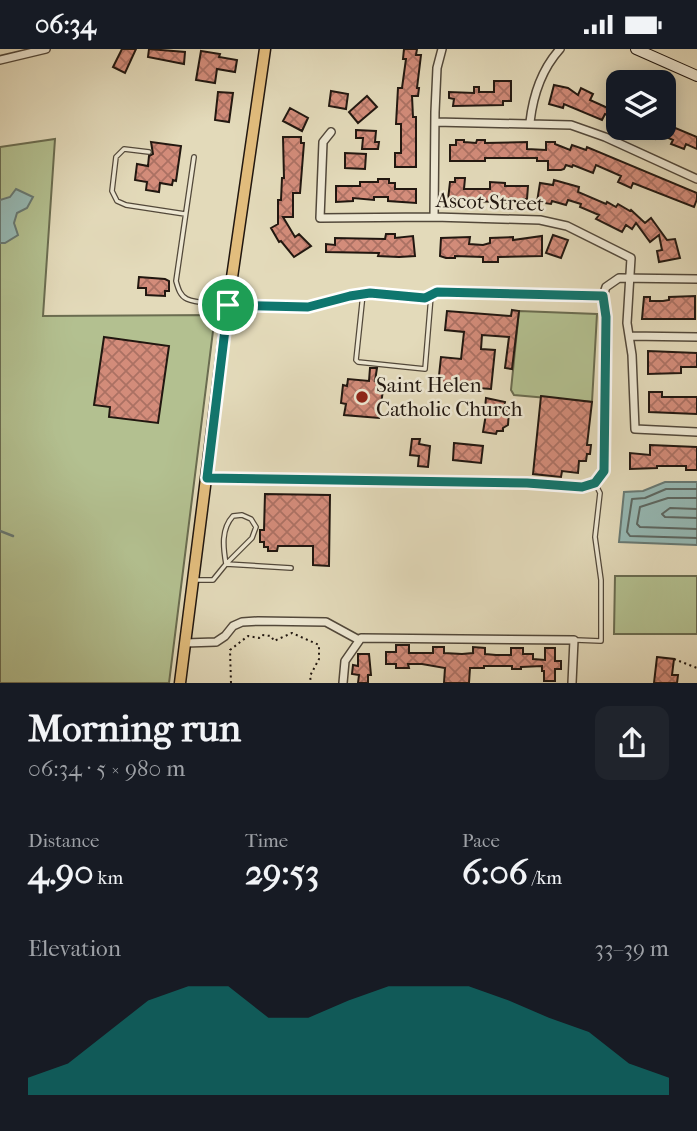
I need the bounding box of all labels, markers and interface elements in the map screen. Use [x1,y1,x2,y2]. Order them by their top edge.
text: 06:34 [35,9,96,40]
map controls [606,70,676,140]
button: layers [606,70,676,140]
street label: Ascot Street [434,188,545,216]
pin [198,275,258,335]
icon: arrive [209,286,247,324]
place label: Saint Helen Catholic Church [376,373,523,421]
marker: Saint Helen Catholic Church [354,389,370,405]
text: Morning run [28,706,241,751]
button: share [595,706,669,780]
text: 06:34 · 5 × 980 m [28,755,185,782]
text: Distance [28,830,99,852]
text: Time [245,830,288,852]
text: Pace [462,830,500,852]
text: 4.90 [28,852,94,893]
text: 29:53 [245,852,319,893]
text: 6:06 [462,852,528,893]
text: km [94,867,123,889]
text: /km [528,867,562,889]
text: Elevation [28,935,121,962]
text: 33–39 m [595,935,669,962]

